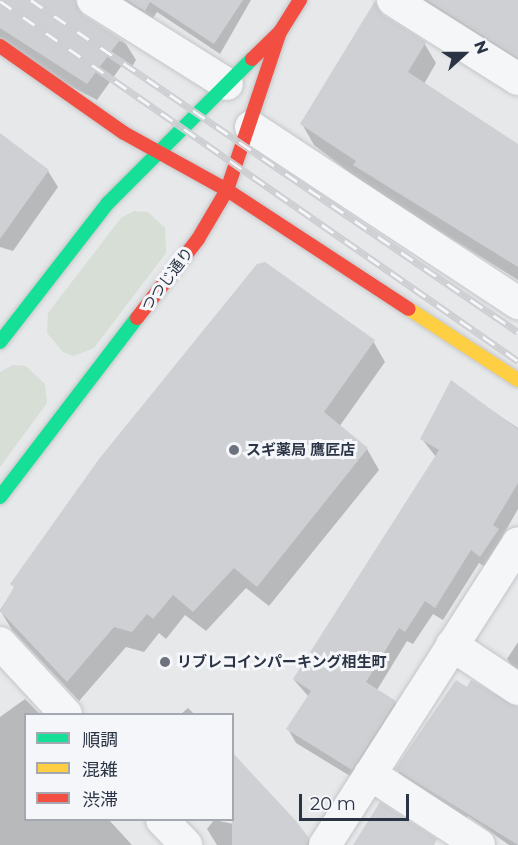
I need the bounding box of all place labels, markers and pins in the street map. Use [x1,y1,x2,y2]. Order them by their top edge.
place label: スギ薬局 鷹匠店 [246,441,355,459]
marker: スギ薬局 鷹匠店 [227,443,241,457]
place label: リブレコインパーキング相生町 [177,653,387,671]
marker: リブレコインパーキング相生町 [158,655,172,669]

